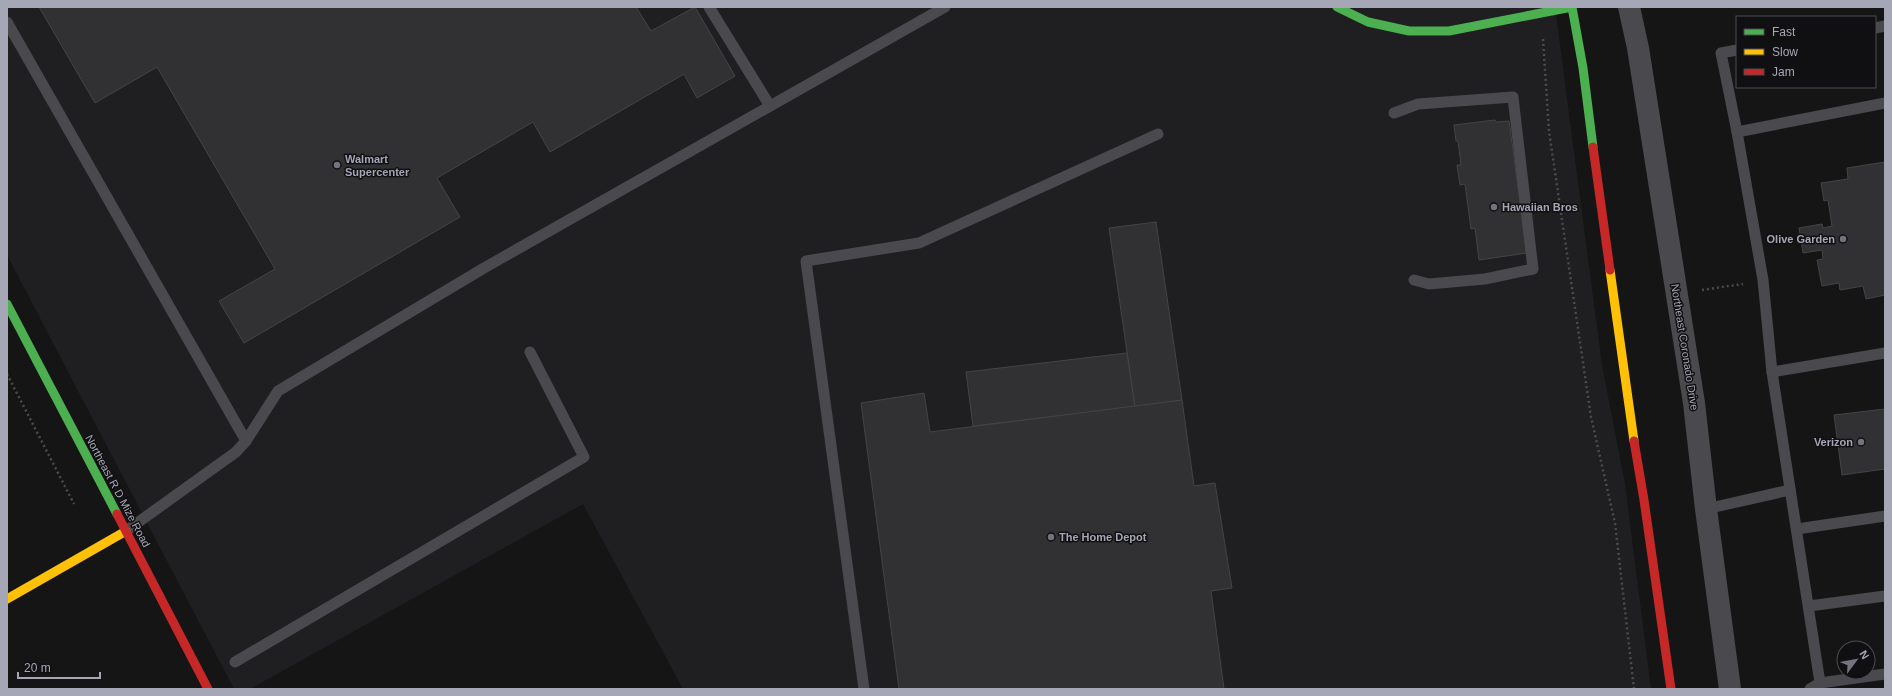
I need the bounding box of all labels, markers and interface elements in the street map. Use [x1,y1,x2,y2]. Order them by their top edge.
legend [1736,16,1876,88]
text: Fast [1772,25,1796,39]
text: Slow [1772,45,1798,59]
text: Jam [1772,65,1795,79]
place label: Walmart Supercenter [345,153,410,178]
marker: Walmart Supercenter [332,160,342,170]
place label: Hawaiian Bros [1502,201,1578,213]
marker: Hawaiian Bros [1489,202,1499,212]
place label: Olive Garden [1767,233,1835,245]
marker: Olive Garden [1838,234,1848,244]
street label: Northeast Coronado Drive [1669,283,1701,411]
street label: Northeast R D Mize Road [83,433,153,549]
place label: Verizon [1814,436,1853,448]
marker: Verizon [1856,437,1866,447]
place label: The Home Depot [1059,531,1147,543]
marker: The Home Depot [1046,532,1056,542]
north arrow [1836,640,1876,680]
text: N [1857,648,1872,661]
scale bar [18,654,100,680]
text: 20 m [24,661,51,675]

